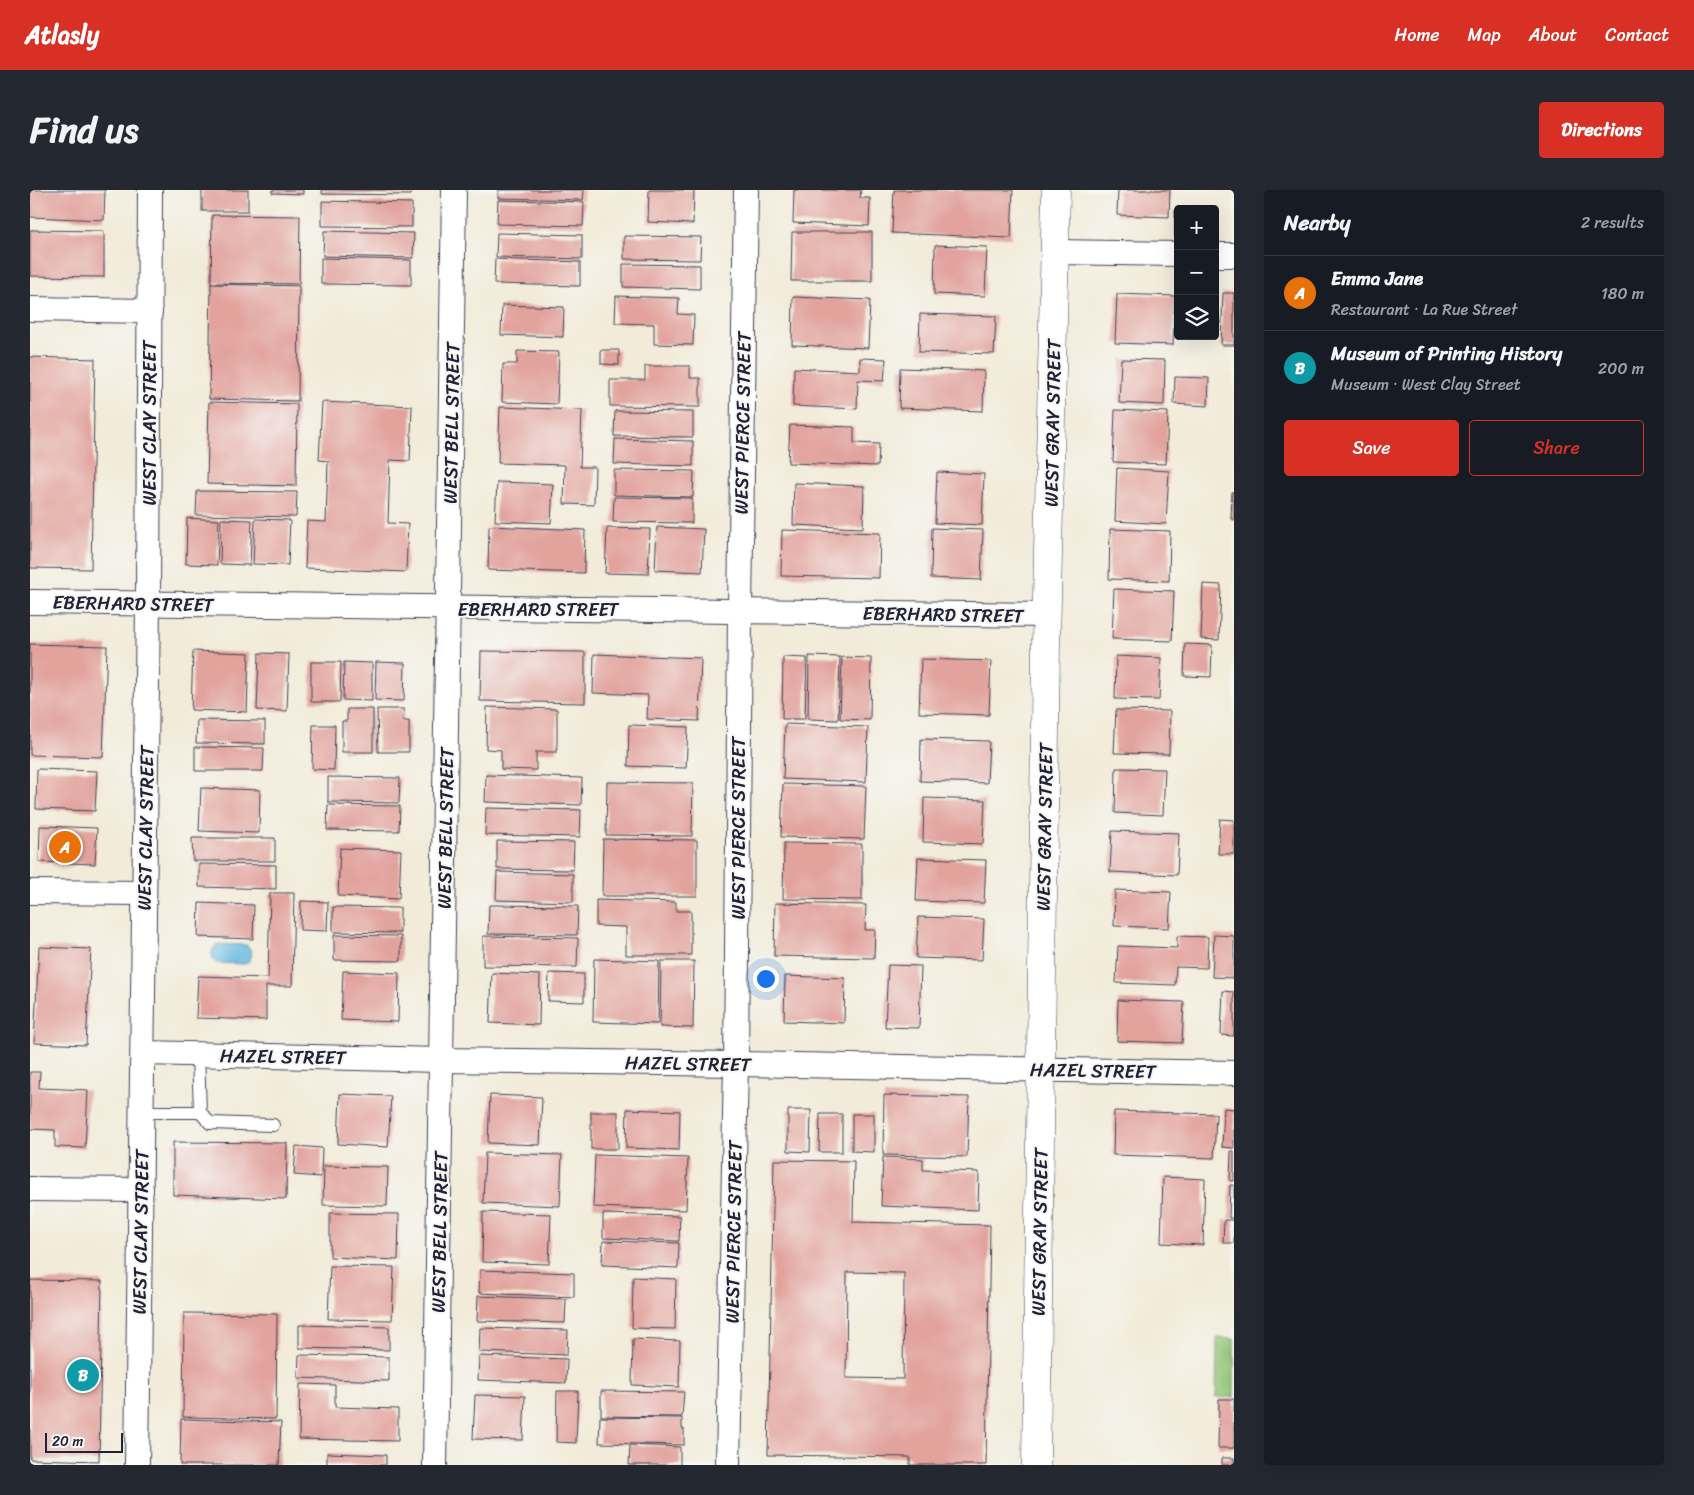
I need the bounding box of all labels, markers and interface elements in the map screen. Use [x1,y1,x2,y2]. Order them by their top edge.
text: Atlasly [25,14,99,56]
text: Home [1395,19,1440,51]
text: Map [1468,19,1501,51]
text: About [1529,19,1577,51]
text: Contact [1605,19,1669,51]
text: Find us [30,99,138,161]
button: Directions [1539,102,1664,158]
text: Nearby [1284,204,1350,242]
map controls [1174,205,1219,340]
button: + [1174,205,1219,250]
text: 2 results [1581,208,1644,237]
button: − [1174,250,1219,295]
text: Emma Jane [1331,262,1423,295]
text: A [1295,279,1305,308]
text: 180 m [1601,279,1644,308]
button: layers [1174,295,1219,340]
text: Restaurant · La Rue Street [1331,295,1517,324]
street label: WEST PIERCE STREET [724,330,761,515]
street label: WEST GRAY STREET [1035,337,1070,507]
text: Museum of Printing History [1331,337,1562,370]
street label: WEST CLAY STREET [133,339,166,505]
street label: WEST BELL STREET [434,341,469,504]
text: B [1295,354,1305,383]
text: 200 m [1598,354,1644,383]
text: Museum · West Clay Street [1331,370,1521,399]
button: Save [1284,420,1459,476]
button: Share [1469,420,1644,476]
street label: EBERHARD STREET [52,586,215,621]
street label: EBERHARD STREET [457,593,620,626]
street label: EBERHARD STREET [862,597,1025,632]
street label: WEST PIERCE STREET [722,735,755,919]
street label: WEST GRAY STREET [1027,741,1062,911]
street label: WEST CLAY STREET [128,744,163,911]
street label: WEST BELL STREET [428,746,463,909]
pin: A [49,828,81,866]
your location [753,966,779,992]
street label: HAZEL STREET [220,1039,348,1074]
street label: HAZEL STREET [625,1046,753,1081]
street label: HAZEL STREET [1030,1053,1158,1088]
street label: WEST PIERCE STREET [715,1139,752,1324]
street label: WEST GRAY STREET [1022,1146,1057,1316]
street label: WEST CLAY STREET [123,1148,158,1315]
street label: WEST BELL STREET [422,1150,457,1313]
pin: B [67,1356,99,1394]
text: 20 m [52,1429,83,1454]
scale bar [45,1430,122,1453]

